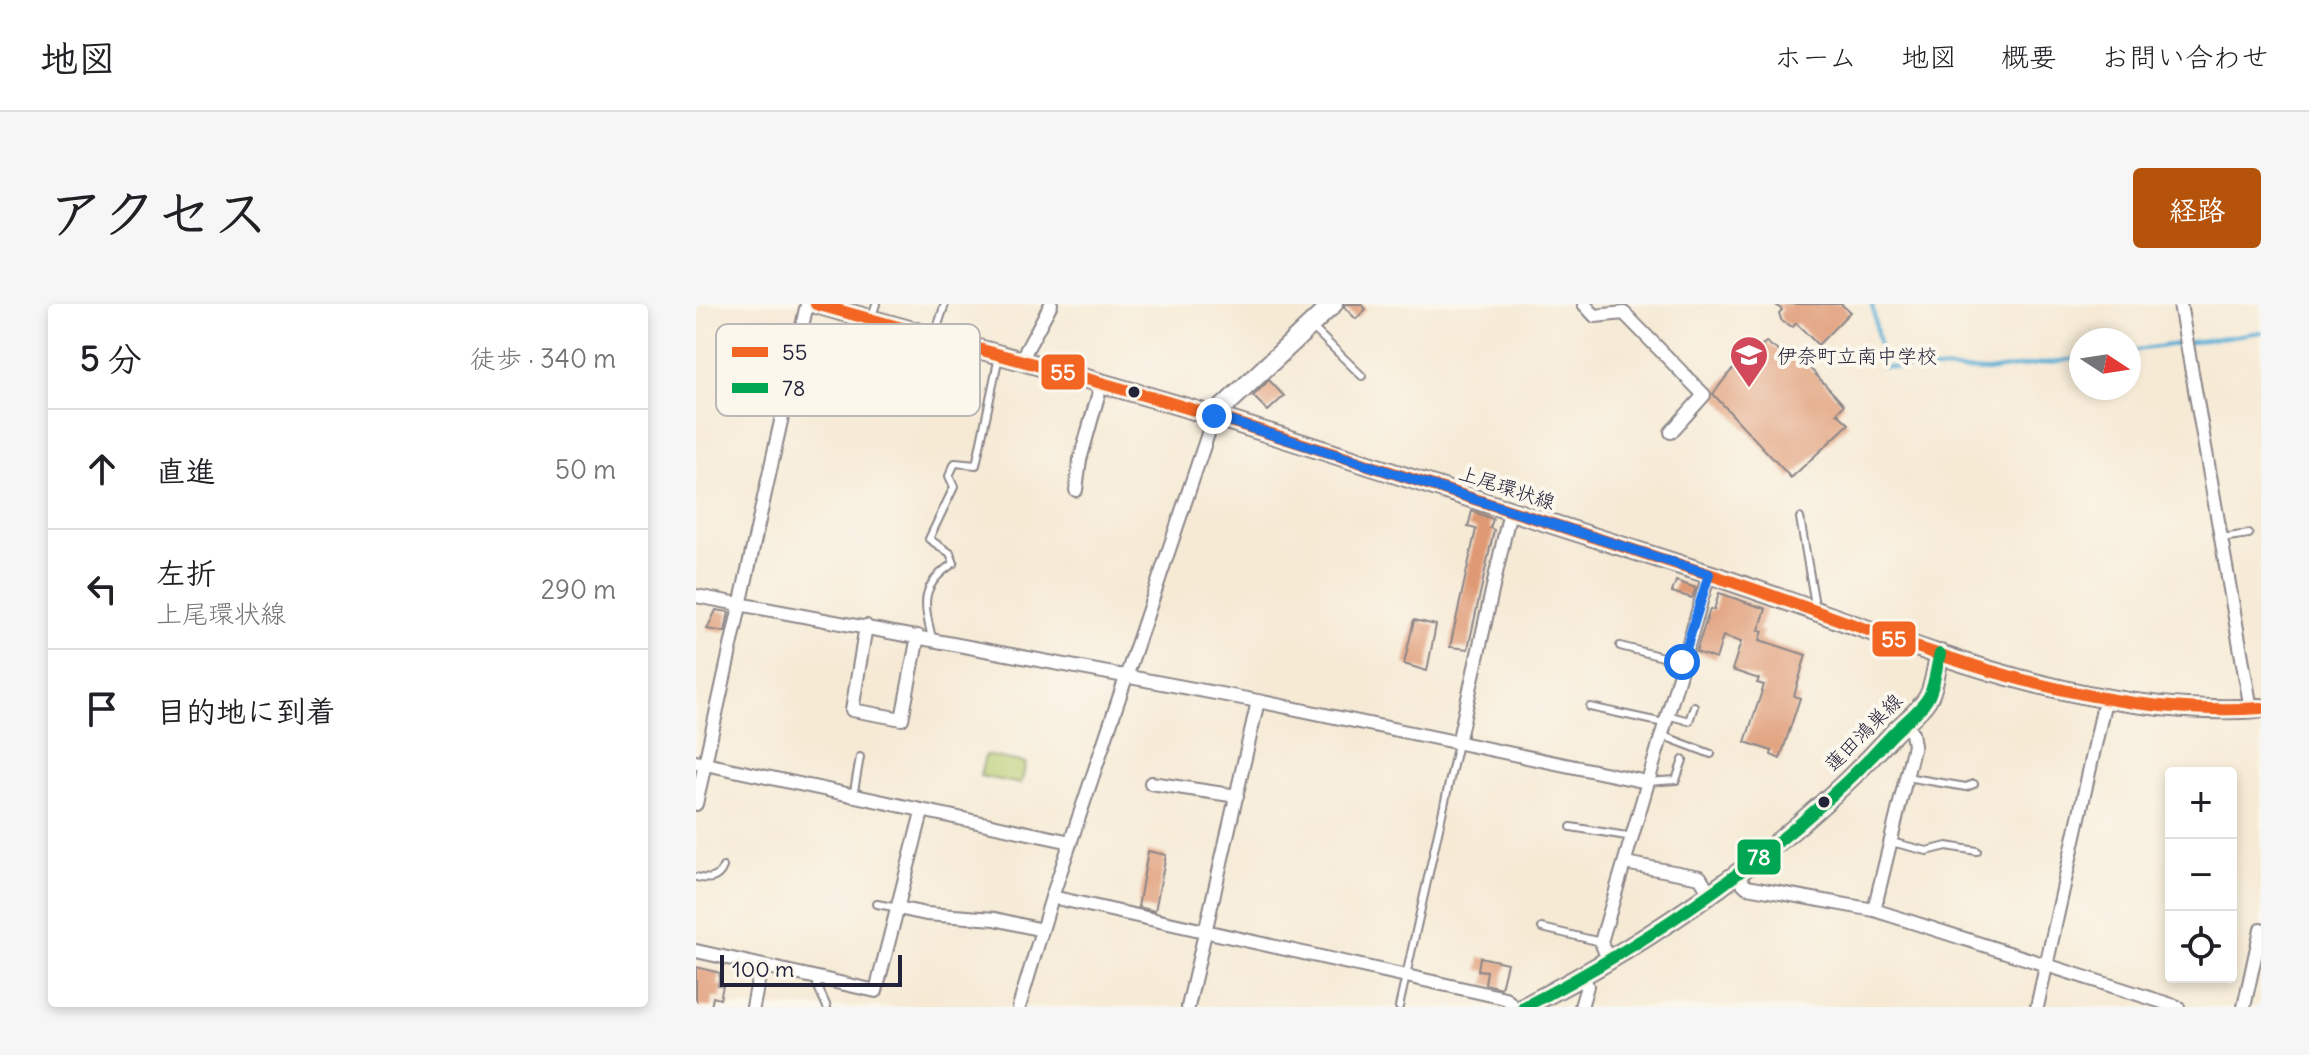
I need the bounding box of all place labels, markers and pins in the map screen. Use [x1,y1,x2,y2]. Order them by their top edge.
school or university icon: 伊奈町立南中学校 [1728,334,1770,389]
place label: 伊奈町立南中学校 [1777,343,1937,368]
unlabelled marker [1126,384,1142,400]
unlabelled marker [1816,794,1832,810]

